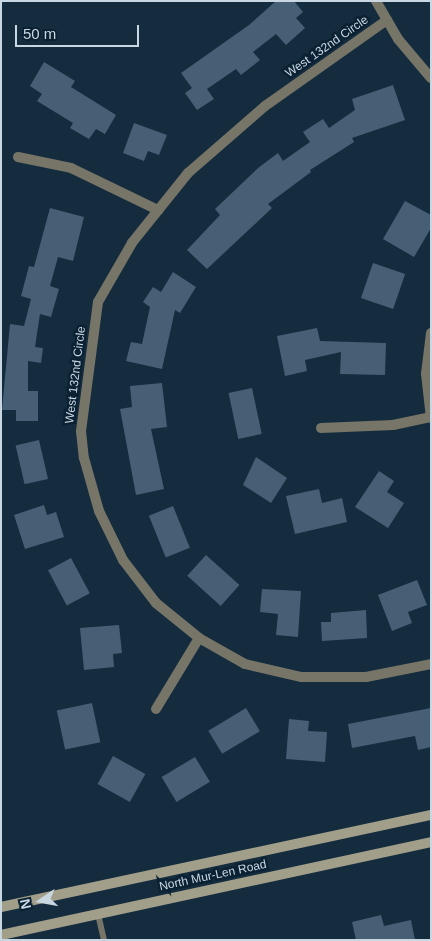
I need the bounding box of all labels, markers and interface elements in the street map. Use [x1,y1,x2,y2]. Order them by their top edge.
street label: West 132nd Circle [283,13,371,81]
scale bar [18,15,141,47]
text: 50 m [23,25,56,42]
street label: West 132nd Circle [63,326,89,424]
street label: North Mur-Len Road [158,858,268,894]
north arrow [15,876,65,926]
text: N [16,898,34,911]

